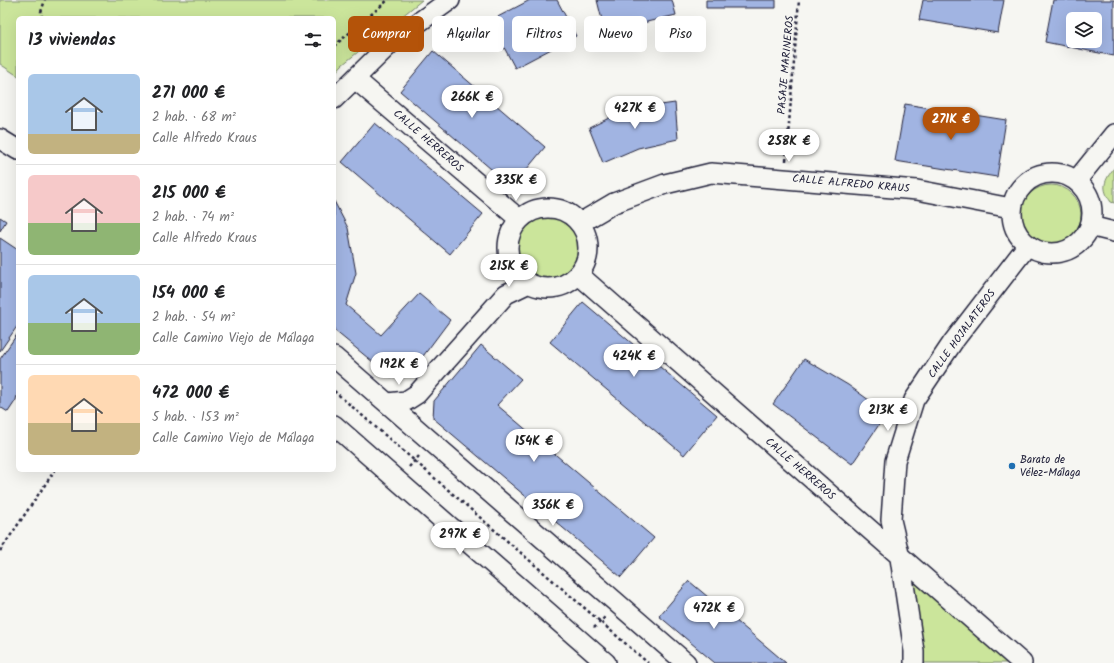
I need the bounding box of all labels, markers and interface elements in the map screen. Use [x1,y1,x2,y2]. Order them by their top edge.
map controls [1066,12,1102,48]
button: layers [1066,12,1102,48]
street label: PASAJE MARINEROS [773,15,799,115]
chip: Comprar [348,16,424,52]
chip: Alquilar [432,16,504,52]
chip: Filtros [512,16,576,52]
chip: Nuevo [584,16,647,52]
chip: Piso [655,16,706,52]
text: 13 viviendas [28,27,116,54]
icon: filters [302,29,324,51]
text: 271 000 € [152,80,225,107]
pin: 266K € [439,85,505,119]
text: 266K € [451,87,493,108]
icon: home [60,90,108,138]
pin: 427K € [602,96,668,130]
text: 427K € [614,98,656,119]
street label: CALLE HERREROS [389,105,467,177]
text: 2 hab. · 68 m² [152,107,236,128]
pin: 271K € [918,107,984,141]
text: 271K € [932,109,970,130]
text: Calle Alfredo Kraus [152,128,257,149]
pin: 258K € [756,129,822,163]
text: 258K € [768,131,810,152]
pin: 335K € [483,168,549,202]
text: 335K € [495,170,537,191]
street label: CALLE ALFREDO KRAUS [792,170,911,198]
text: 215 000 € [152,180,226,207]
icon: home [60,191,108,239]
text: 2 hab. · 74 m² [152,207,234,228]
text: Calle Alfredo Kraus [152,228,257,249]
pin: 215K € [476,254,542,288]
text: 215K € [489,256,529,277]
text: 154 000 € [152,280,225,307]
street label: CALLE HOJALATEROS [924,286,1001,382]
icon: home [60,291,108,339]
text: 2 hab. · 54 m² [152,307,235,328]
text: Calle Camino Viejo de Málaga [152,328,314,349]
pin: 424K € [601,344,667,378]
text: 424K € [613,346,655,367]
pin: 192K € [366,352,432,386]
text: 192K € [379,354,419,375]
text: 472 000 € [152,380,229,407]
icon: home [60,391,108,439]
pin: 213K € [855,398,921,432]
text: 213K € [868,400,908,421]
text: 5 hab. · 153 m² [152,407,239,428]
text: Calle Camino Viejo de Málaga [152,428,314,449]
pin: 154K € [501,429,567,463]
text: 154K € [515,431,553,452]
street label: CALLE HERREROS [761,433,839,505]
place label: Barato de Vélez-Málaga [1020,451,1080,482]
marker: Barato de Vélez-Málaga [1007,461,1017,471]
pin: 356K € [520,493,586,527]
text: 356K € [532,495,574,516]
pin: 297K € [427,522,493,556]
text: 297K € [439,524,481,545]
pin: 472K € [681,596,747,630]
text: 472K € [693,598,735,619]

